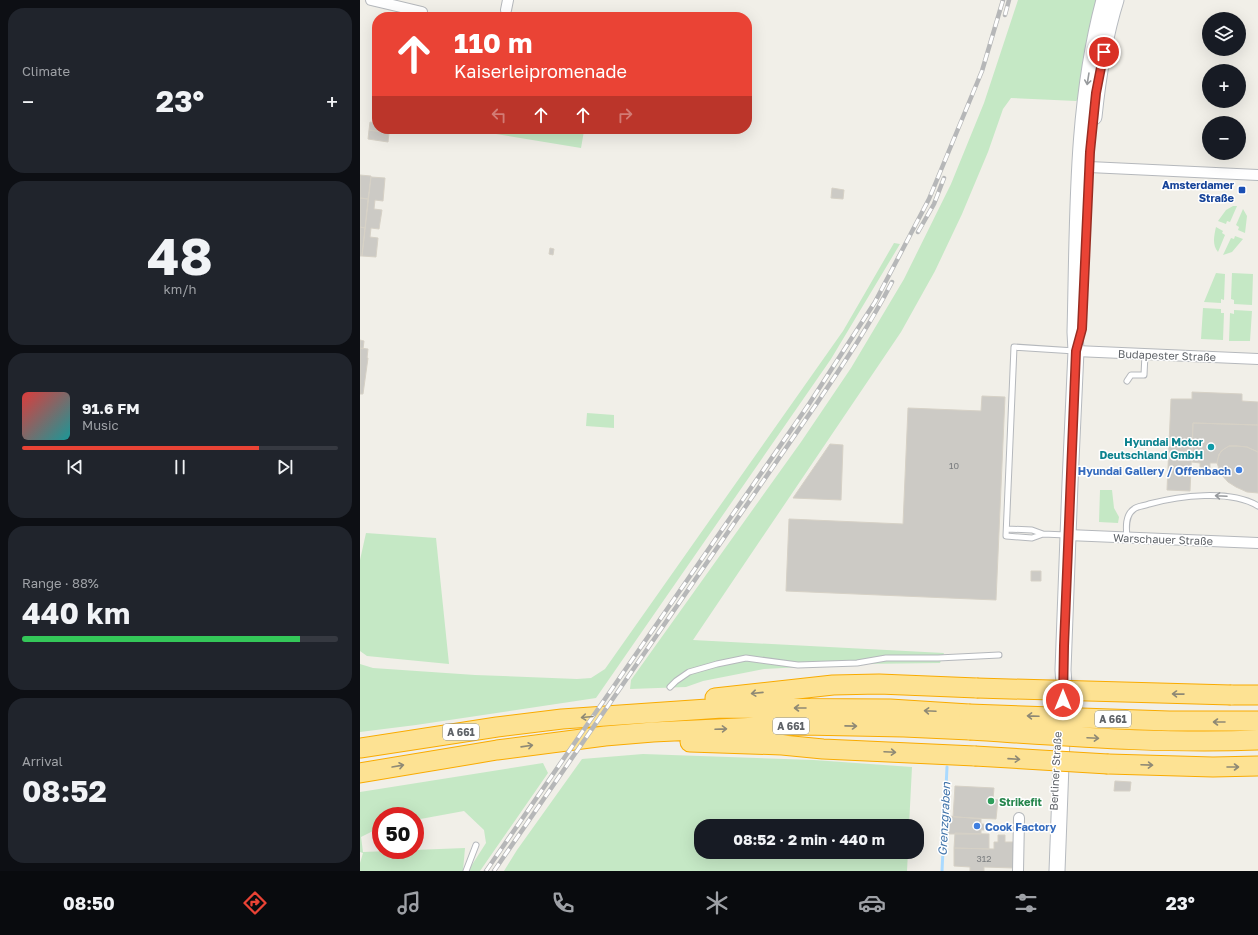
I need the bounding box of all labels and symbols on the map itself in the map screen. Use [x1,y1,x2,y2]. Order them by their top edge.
pin [1087,35,1121,69]
one-way arrow [1084,72,1092,85]
place label: Amsterdamer Straße [1162,178,1235,204]
marker: Amsterdamer Straße [1237,185,1247,195]
street label: Budapester Straße [1118,347,1216,363]
place label: Hyundai Motor Deutschland GmbH [1099,435,1204,461]
marker: Hyundai Motor Deutschland GmbH [1206,442,1216,452]
house number: 10 [949,460,959,471]
place label: Hyundai Gallery / Offenbach [1078,464,1231,477]
marker: Hyundai Gallery / Offenbach [1234,465,1244,475]
one-way arrow [1215,493,1228,500]
street label: Warschauer Straße [1113,531,1213,547]
position arrow [1042,679,1084,721]
one-way arrow [751,690,764,697]
one-way arrow [1172,690,1185,698]
one-way arrow [794,705,807,712]
one-way arrow [924,708,937,715]
road number: A 661 [1095,711,1131,727]
one-way arrow [1027,712,1040,720]
one-way arrow [581,714,594,721]
road number: A 661 [773,718,809,734]
one-way arrow [1213,718,1226,726]
one-way arrow [844,722,857,730]
road number: A 661 [443,724,479,740]
one-way arrow [714,725,727,732]
street label: Berliner Straße [1046,731,1064,811]
one-way arrow [1086,734,1099,741]
one-way arrow [520,742,533,750]
one-way arrow [883,749,896,756]
one-way arrow [1007,755,1020,762]
one-way arrow [1140,761,1153,769]
one-way arrow [392,762,405,770]
one-way arrow [1226,763,1239,771]
water label: Grenzgraben [935,781,953,856]
place label: Strikefit [999,795,1043,808]
marker: Strikefit [986,796,996,806]
speed limit sign: 50 [372,807,424,859]
place label: Cook Factory [985,820,1057,833]
marker: Cook Factory [972,821,982,831]
house number: 312 [977,853,991,864]

